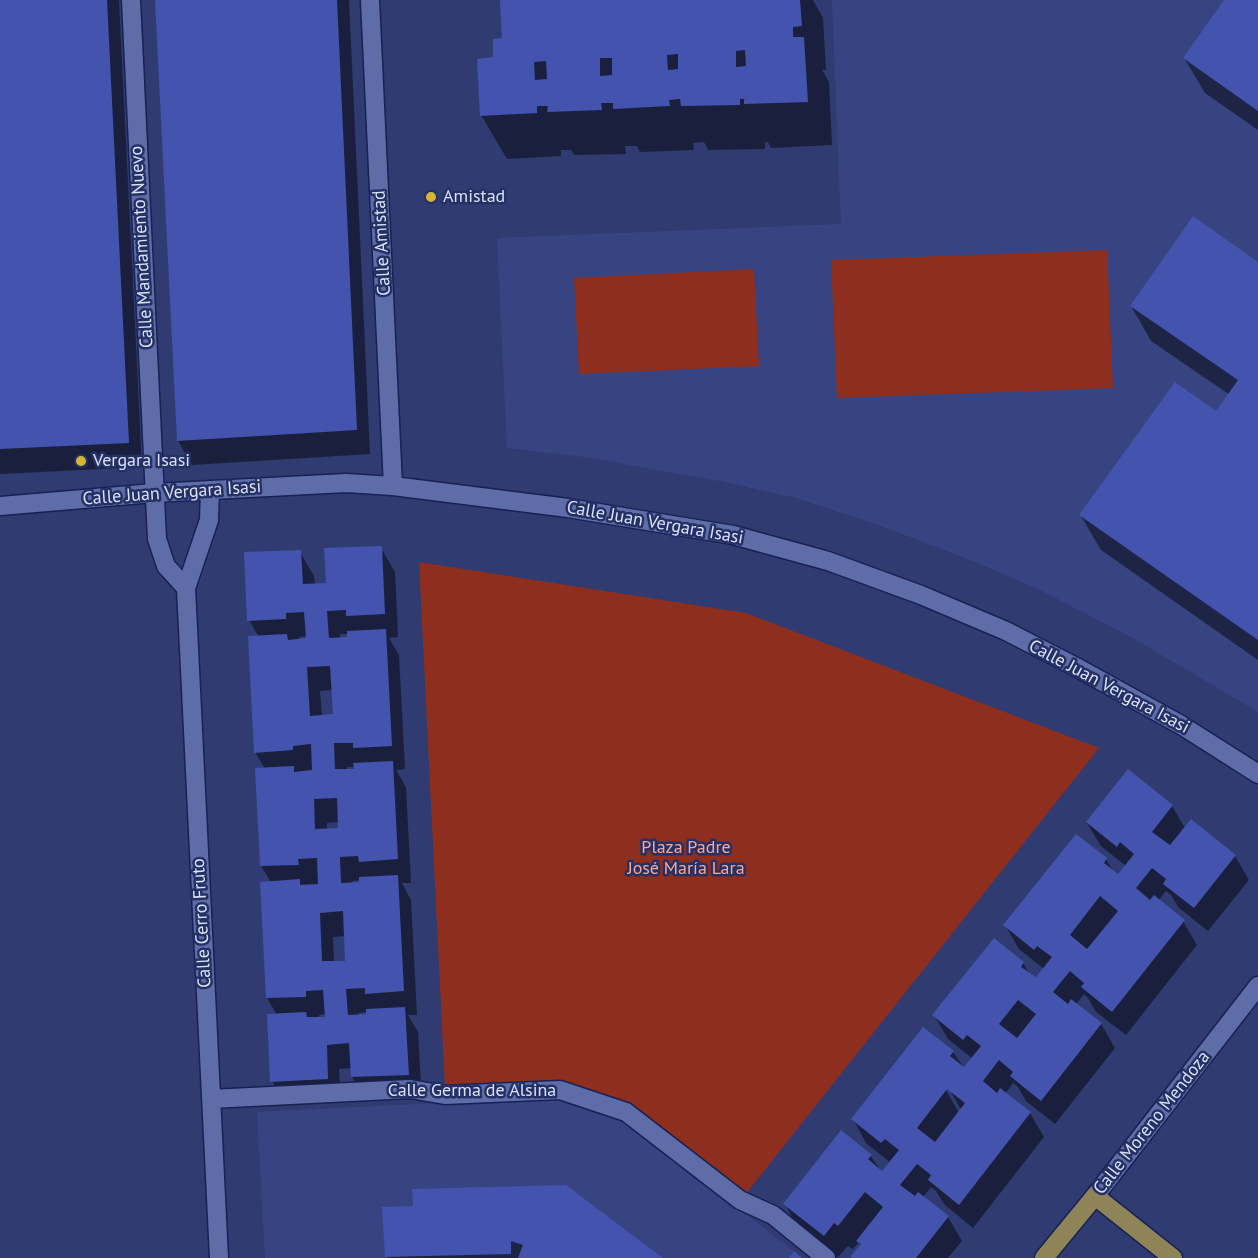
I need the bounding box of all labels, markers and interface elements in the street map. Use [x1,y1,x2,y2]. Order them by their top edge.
street label: Calle Mandamiento Nuevo [126,145,158,349]
place label: Amistad [443,186,505,208]
street label: Calle Amistad [368,190,396,296]
marker: Amistad [424,190,438,204]
place label: Vergara Isasi [93,450,190,472]
marker: Vergara Isasi [74,454,88,468]
street label: Calle Juan Vergara Isasi [82,476,262,510]
street label: Calle Juan Vergara Isasi [565,497,745,549]
street label: Calle Juan Vergara Isasi [1025,635,1193,739]
park label: Plaza Padre José María Lara [627,837,745,880]
street label: Calle Cerro Fruto [188,858,216,988]
street label: Calle Moreno Mendoza [1089,1047,1215,1199]
street label: Calle Germa de Alsina [388,1080,556,1102]

